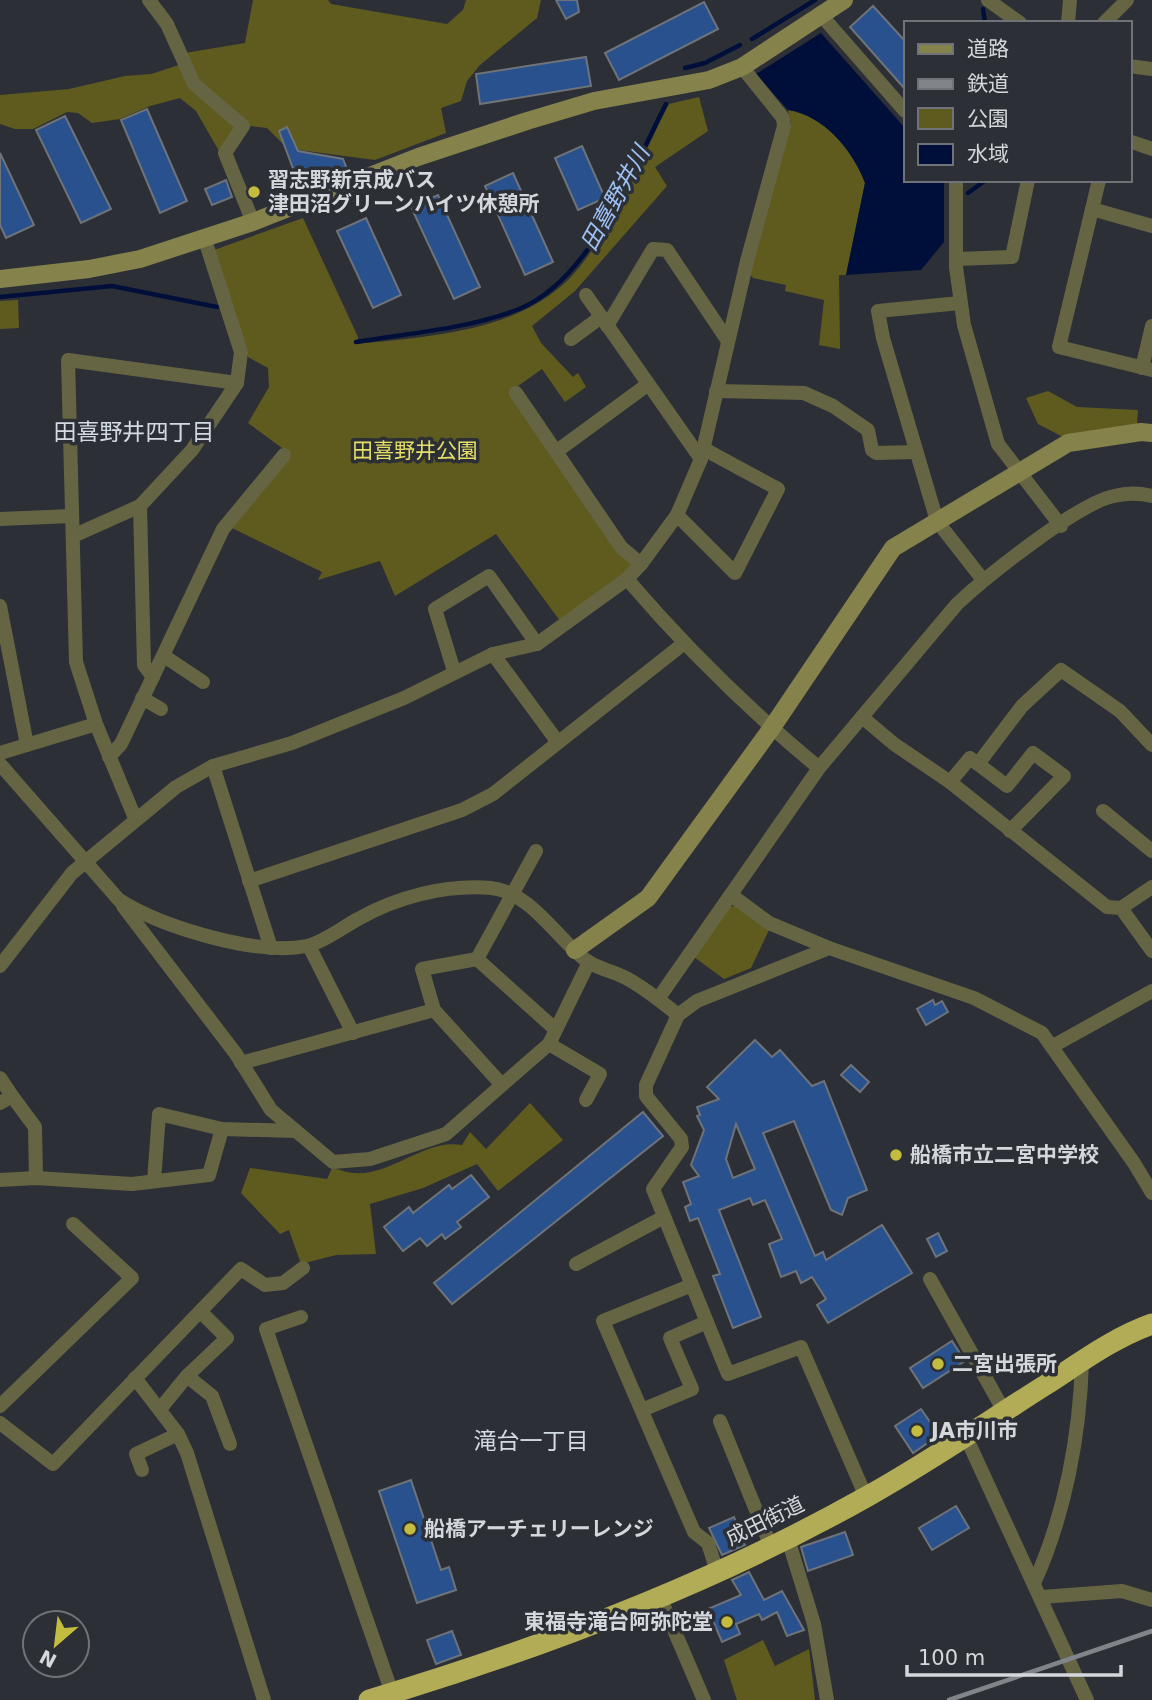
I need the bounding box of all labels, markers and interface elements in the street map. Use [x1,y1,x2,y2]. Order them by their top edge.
legend [904,21,1131,182]
text: 道路 [967,37,1009,61]
text: 鉄道 [967,72,1009,96]
text: 公園 [967,107,1009,131]
water label: 田喜野井川 [576,139,656,255]
text: 水域 [967,142,1009,166]
place label: 習志野新京成バス 津田沼グリーンハイツ休憩所 [268,168,540,216]
marker: 習志野新京成バス 津田沼グリーンハイツ休憩所 [246,184,262,200]
district label: 田喜野井四丁目 [54,419,215,445]
park label: 田喜野井公園 [352,439,478,463]
place label: 船橋市立二宮中学校 [910,1143,1099,1167]
marker: 船橋市立二宮中学校 [888,1147,904,1163]
place label: 二宮出張所 [952,1352,1057,1376]
marker: 二宮出張所 [930,1356,946,1372]
place label: JA市川市 [929,1419,1018,1443]
marker: JA市川市 [909,1423,925,1439]
district label: 滝台一丁目 [474,1428,589,1454]
street label: 成田街道 [722,1492,808,1550]
place label: 船橋アーチェリーレンジ [424,1517,654,1541]
marker: 船橋アーチェリーレンジ [402,1521,418,1537]
north arrow [21,1609,91,1679]
place label: 東福寺滝台阿弥陀堂 [524,1610,713,1634]
marker: 東福寺滝台阿弥陀堂 [719,1614,735,1630]
scale bar [907,1634,1120,1678]
text: N [36,1646,60,1672]
text: 100 m [918,1646,985,1670]

